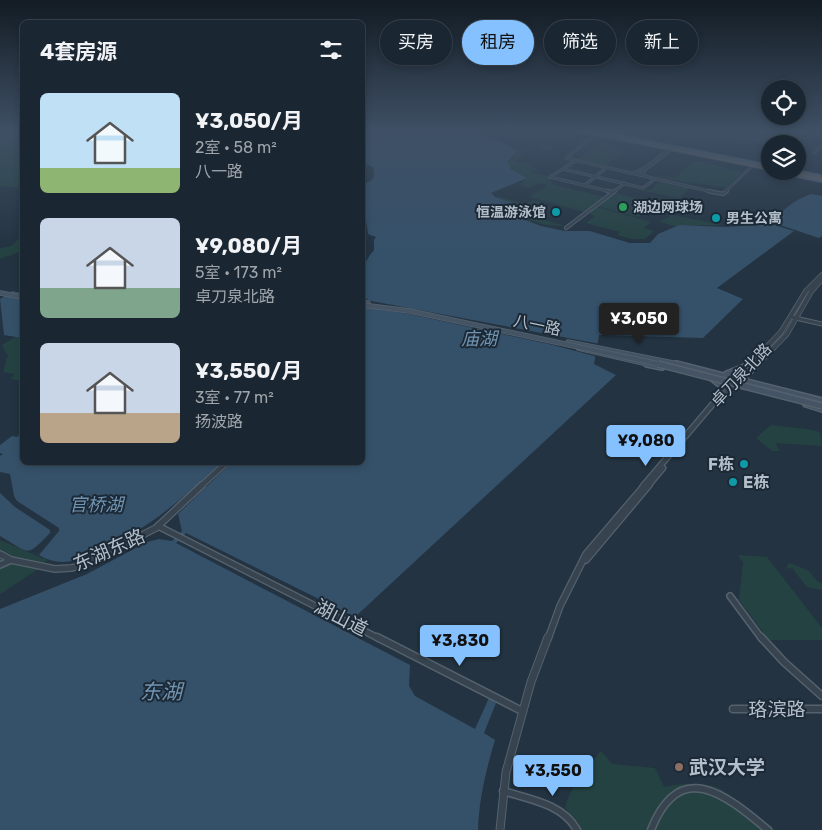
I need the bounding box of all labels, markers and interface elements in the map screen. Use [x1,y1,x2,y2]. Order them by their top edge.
chip: 买房 [380,20,452,65]
chip: 租房 [462,20,534,65]
chip: 筛选 [544,20,616,65]
chip: 新上 [626,20,698,65]
icon: filters [317,36,345,64]
text: 4套房源 [40,39,117,64]
map controls [761,80,806,180]
button: locate [761,80,806,125]
text: ¥3,050/月 [195,108,303,133]
icon: home [80,113,140,173]
button: layers [761,135,806,180]
text: 2室 · 58 m² [195,138,277,157]
text: 八一路 [195,162,243,181]
place label: 湖边网球场 [633,199,703,216]
marker: 湖边网球场 [617,201,629,213]
place label: 恒温游泳馆 [476,204,546,221]
marker: 恒温游泳馆 [550,206,562,218]
place label: 男生公寓 [726,210,782,227]
marker: 男生公寓 [710,212,722,224]
text: ¥9,080/月 [195,233,302,258]
icon: home [80,238,140,298]
text: 5室 · 173 m² [195,263,282,282]
text: 卓刀泉北路 [195,287,275,306]
pin: ¥3,050 [598,302,680,345]
text: ¥3,050 [610,309,668,328]
street label: 八一路 [512,311,562,339]
water label: 庙湖 [461,328,500,350]
street label: 卓刀泉北路 [707,339,775,411]
text: ¥3,550/月 [195,358,302,383]
icon: home [80,363,140,423]
text: 3室 · 77 m² [195,388,274,407]
text: 扬波路 [195,412,243,431]
pin: ¥9,080 [605,424,687,467]
text: ¥9,080 [617,431,675,450]
place label: F栋 [708,455,734,474]
marker: F栋 [738,458,750,470]
place label: E栋 [743,473,769,492]
marker: E栋 [727,476,739,488]
water label: 官桥湖 [69,494,126,516]
street label: 东湖东路 [70,524,148,576]
street label: 湖山道 [310,595,372,641]
pin: ¥3,830 [419,624,501,667]
text: ¥3,830 [431,631,489,650]
water label: 东湖 [140,679,185,704]
street label: 珞滨路 [748,698,806,721]
pin: ¥3,550 [512,754,594,797]
place label: 武汉大学 [689,756,765,779]
text: ¥3,550 [524,761,582,780]
marker: 武汉大学 [673,761,685,773]

